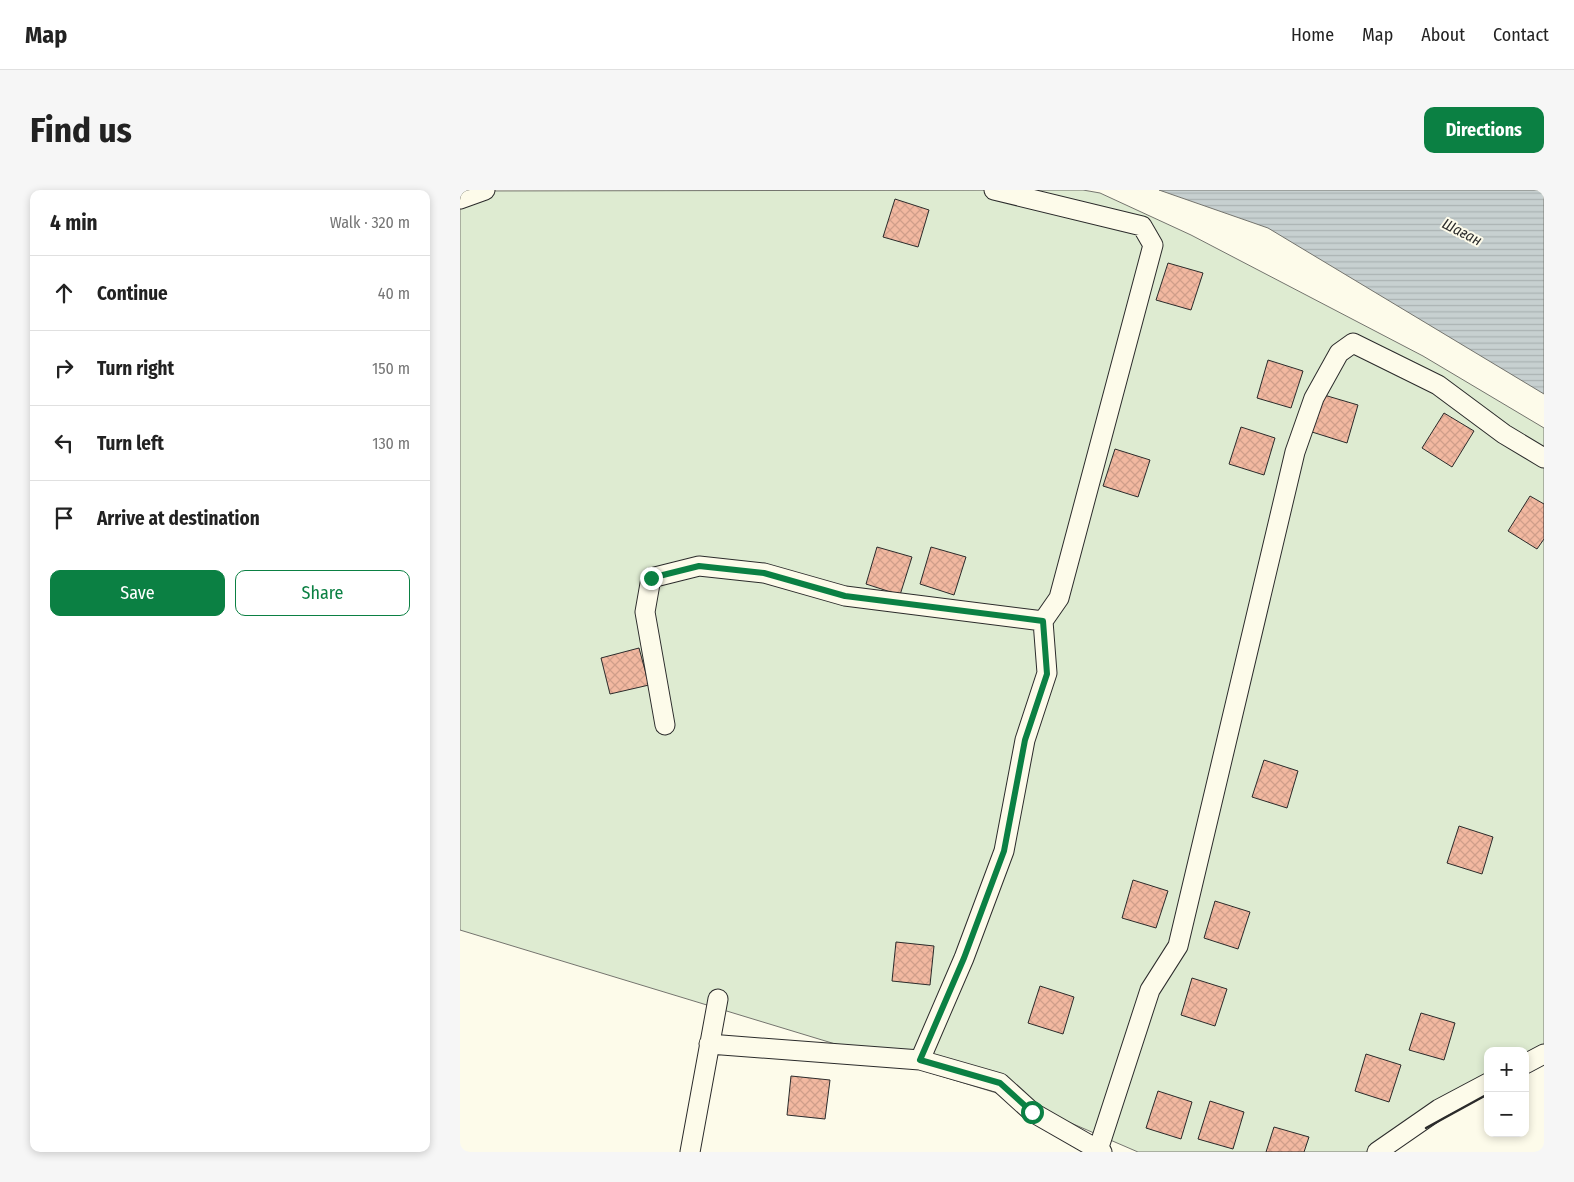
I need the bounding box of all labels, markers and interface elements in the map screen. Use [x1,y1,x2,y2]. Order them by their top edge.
text: Map [25,21,67,49]
text: Home [1291,24,1334,46]
text: Map [1362,24,1393,46]
text: About [1421,24,1465,46]
text: Contact [1493,24,1549,46]
button: Directions [1424,107,1544,153]
text: Find us [30,109,132,151]
text: 4 min [50,210,98,236]
text: Walk · 320 m [330,213,410,232]
water label: Шаған [1439,214,1485,250]
icon: ahead [50,279,78,307]
text: Continue [97,282,168,305]
text: 40 m [378,284,410,303]
icon: right [50,354,78,382]
text: Turn right [97,357,174,380]
text: 150 m [372,359,410,378]
icon: left [50,429,78,457]
text: Turn left [97,432,164,455]
text: 130 m [372,434,410,453]
icon: arrive [50,504,78,532]
text: Arrive at destination [97,507,260,530]
route end [640,567,663,590]
button: Save [50,570,225,616]
button: Share [235,570,410,616]
map controls [1484,1047,1529,1137]
button: + [1484,1047,1529,1092]
button: − [1484,1092,1529,1137]
route start [1021,1101,1044,1124]

